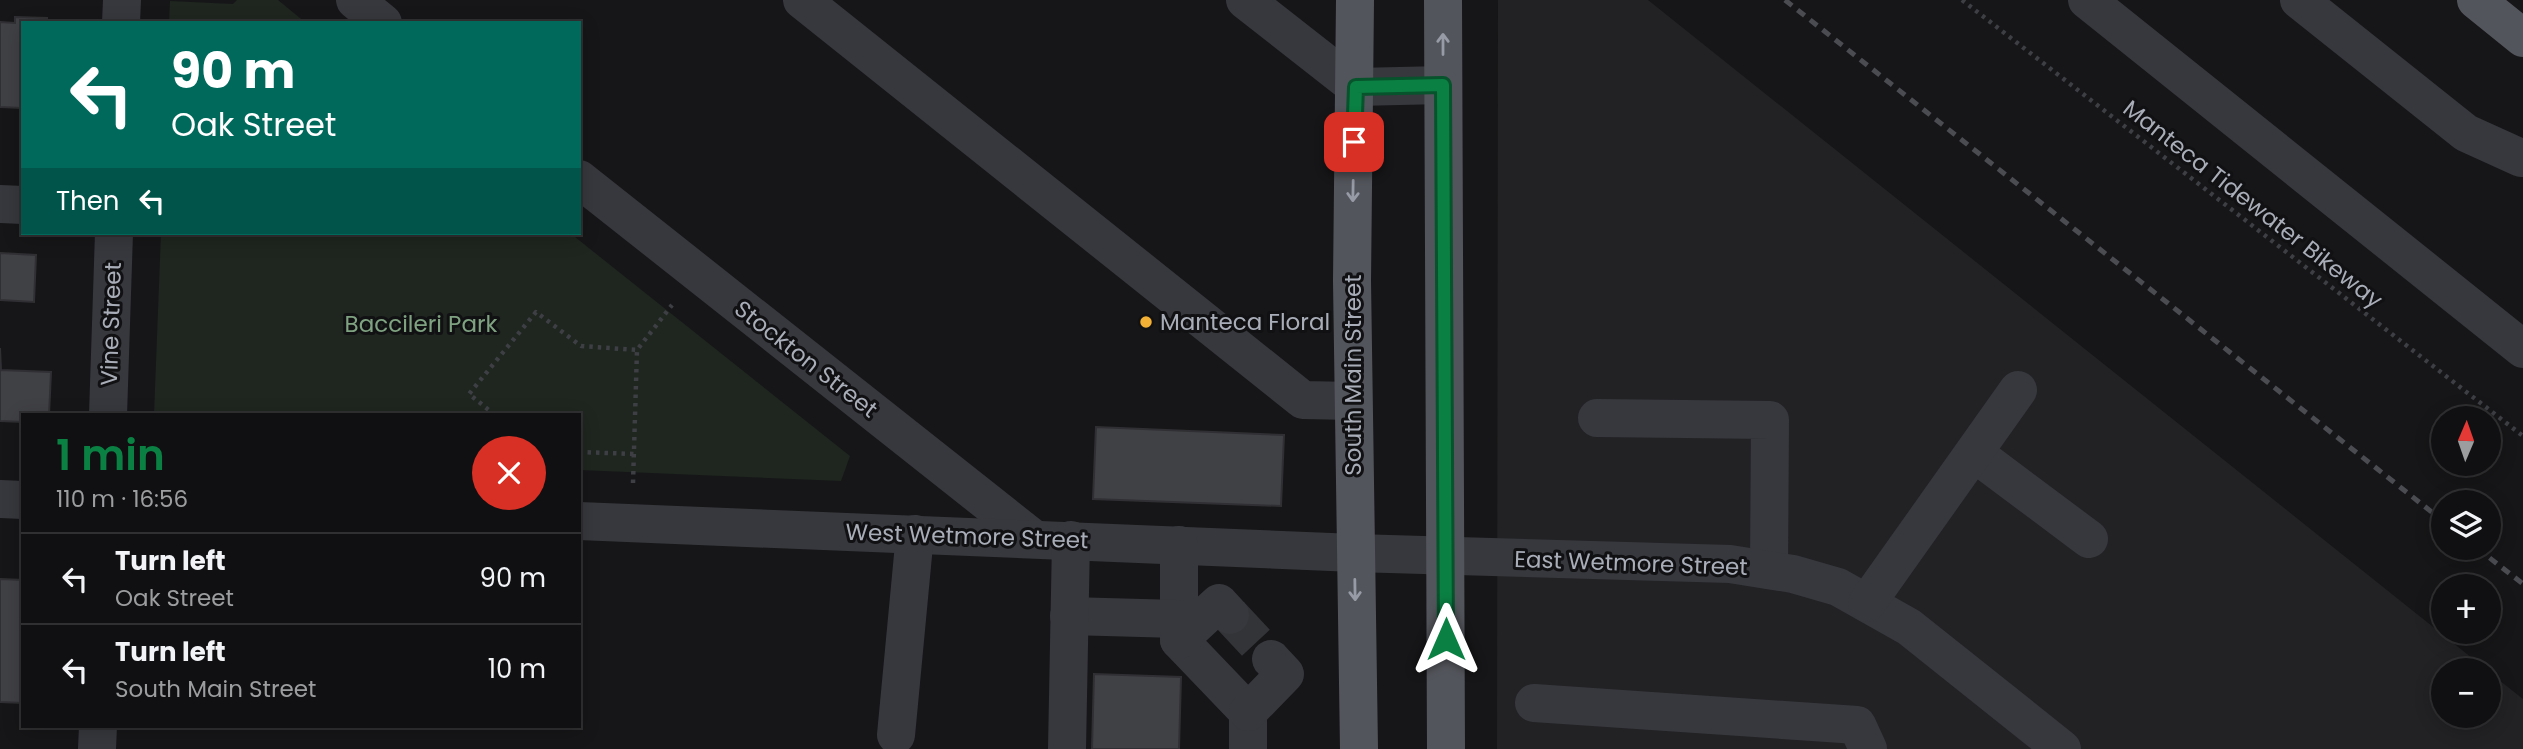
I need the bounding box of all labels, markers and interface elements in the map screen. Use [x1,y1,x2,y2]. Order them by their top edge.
one-way arrow [1436,33,1450,56]
text: 90 m [171,37,295,105]
icon: left [56,49,147,140]
street label: Manteca Tidewater Bikeway [2117,93,2389,316]
text: Oak Street [171,102,337,147]
pin [1324,112,1384,172]
icon: arrive [1335,123,1373,161]
one-way arrow [1347,179,1360,202]
icon: left [133,182,171,220]
text: Then [56,183,119,219]
street label: Vine Street [93,262,129,386]
street label: South Main Street [1337,274,1369,476]
street label: Stockton Street [728,293,884,425]
place label: Manteca Floral [1160,306,1330,338]
park label: Baccileri Park [345,308,498,340]
marker: Manteca Floral [1138,314,1154,330]
north arrow [2431,406,2501,476]
map controls [2431,406,2501,728]
text: 1 min [56,426,165,485]
button: close [472,436,546,510]
text: 110 m · 16:56 [56,483,188,515]
button: layers [2431,490,2501,560]
street label: West Wetmore Street [845,516,1089,556]
text: Turn left [115,543,226,579]
street label: East Wetmore Street [1514,543,1748,583]
icon: left [56,560,94,598]
text: 90 m [480,560,546,596]
button: + [2431,574,2501,644]
one-way arrow [1349,578,1362,601]
text: Oak Street [115,582,234,614]
position arrow [1409,602,1483,676]
text: Turn left [115,634,226,670]
icon: left [56,651,94,689]
text: 10 m [488,651,546,687]
button: − [2431,658,2501,728]
text: South Main Street [115,673,316,705]

